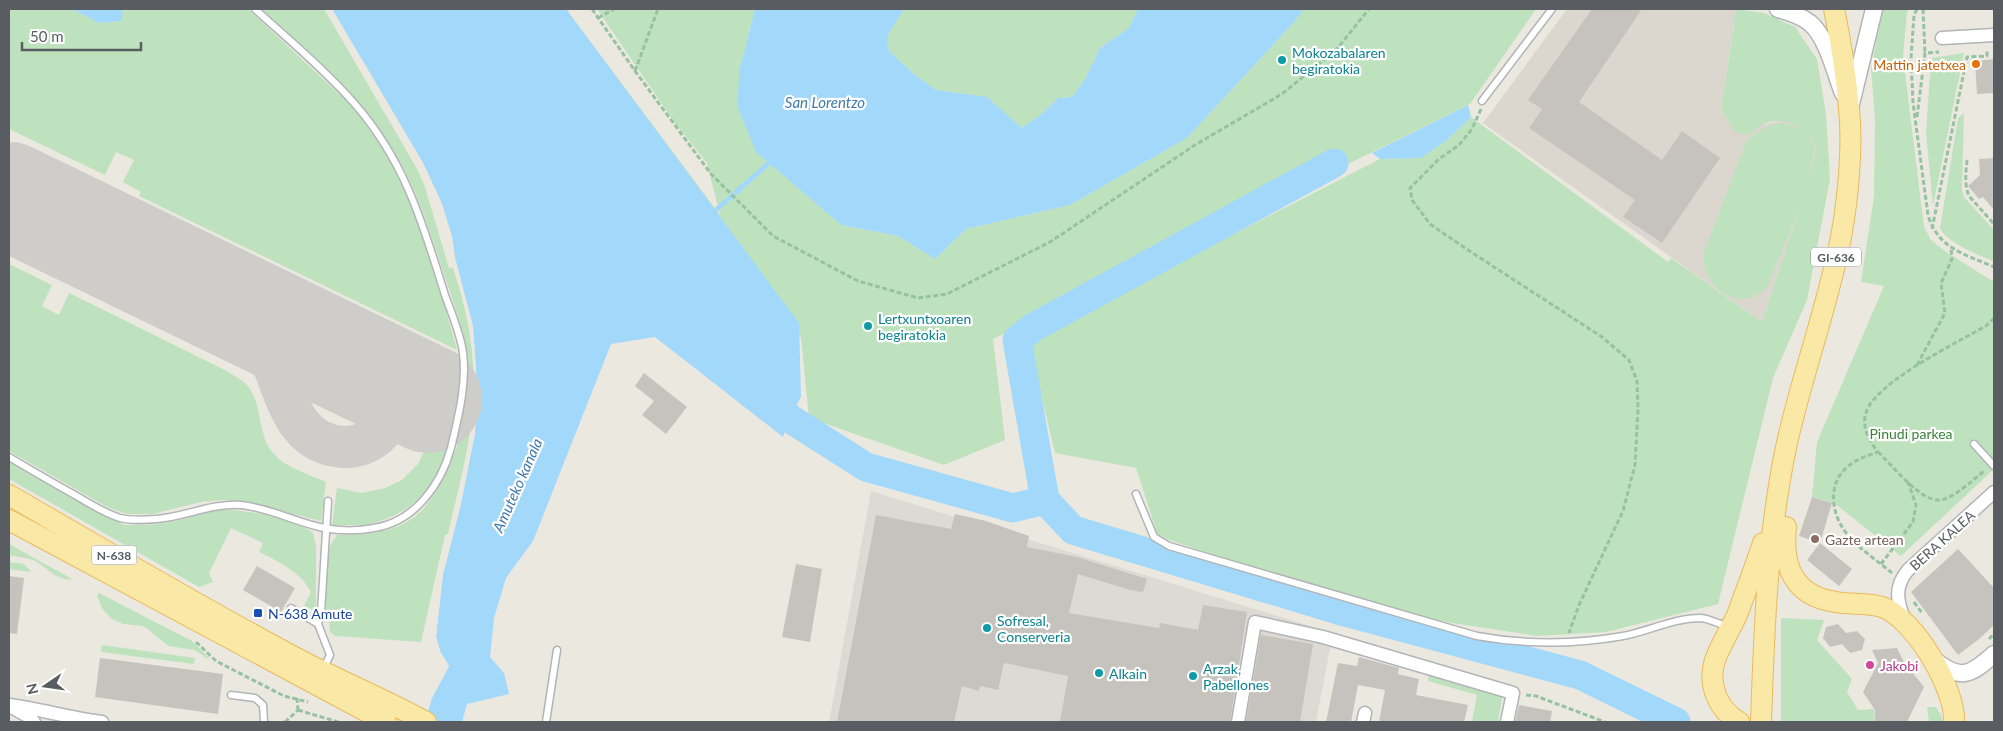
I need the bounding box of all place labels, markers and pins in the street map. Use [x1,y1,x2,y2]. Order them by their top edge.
place label: Mokozabalaren begiratokia [1292,44,1386,77]
marker: Mokozabalaren begiratokia [1276,54,1288,66]
place label: Mattin jatetxea [1873,56,1966,73]
marker: Mattin jatetxea [1970,58,1982,70]
place label: Lertxuntxoaren begiratokia [878,310,971,343]
marker: Lertxuntxoaren begiratokia [862,320,874,332]
place label: Gazte artean [1825,531,1904,548]
marker: Gazte artean [1809,533,1821,545]
place label: N-638 Amute [268,605,353,622]
marker: N-638 Amute [252,607,264,619]
place label: Sofresal, Conserveria [997,612,1070,645]
marker: Sofresal, Conserveria [981,622,993,634]
place label: Jakobi [1880,657,1918,674]
marker: Jakobi [1864,659,1876,671]
place label: Arzak, Pabellones [1203,660,1269,693]
place label: Alkain [1109,665,1147,682]
marker: Alkain [1093,667,1105,679]
marker: Arzak, Pabellones [1187,670,1199,682]

